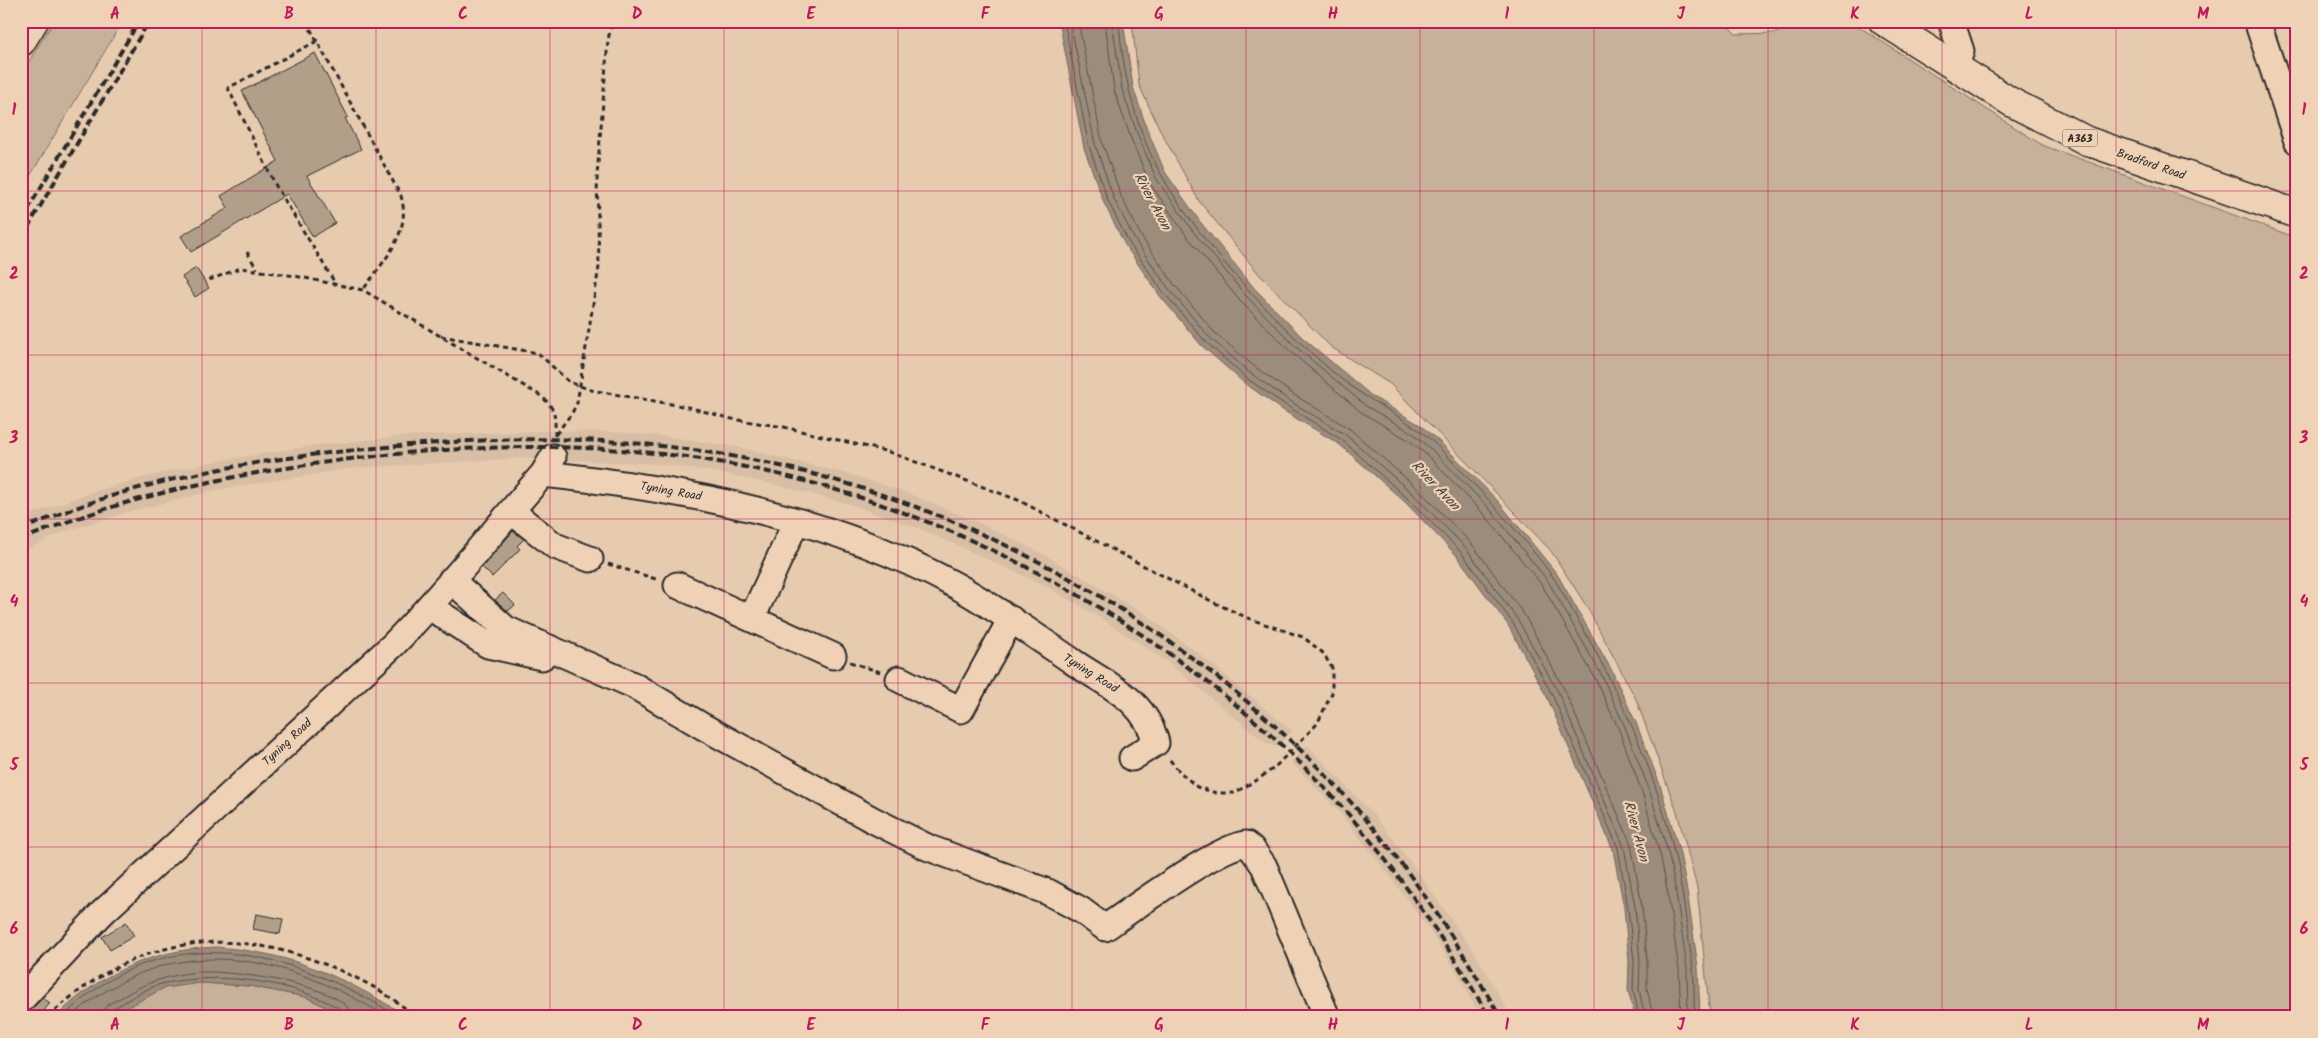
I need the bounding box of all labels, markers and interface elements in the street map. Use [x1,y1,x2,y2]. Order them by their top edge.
text: A [110,2,120,27]
text: B [284,2,294,27]
text: C [458,2,468,27]
text: D [632,2,643,27]
text: E [807,2,817,27]
text: F [981,2,991,27]
text: G [1154,2,1164,27]
text: H [1328,2,1338,27]
text: I [1505,2,1510,27]
text: J [1677,2,1686,27]
text: K [1850,2,1860,27]
text: L [2025,2,2033,27]
text: M [2197,2,2210,27]
text: 1 [12,98,17,123]
text: 1 [2302,98,2307,123]
road number: A363 [2062,130,2098,146]
street label: Bradford Road [2114,144,2189,186]
water label: River Avon [1128,169,1177,235]
text: 2 [9,262,19,287]
text: 2 [2299,262,2309,287]
text: 3 [9,426,19,451]
text: 3 [2299,426,2309,451]
water label: River Avon [1406,456,1466,517]
street label: Tyning Road [639,477,704,506]
text: 4 [10,590,19,615]
text: 4 [2300,590,2309,615]
street label: Tyning Road [1059,649,1123,699]
street label: Tyning Road [258,713,317,771]
text: 5 [9,753,20,778]
text: 5 [2299,753,2310,778]
water label: River Avon [1617,798,1655,866]
text: 6 [10,917,19,942]
text: 6 [2300,917,2309,942]
text: A [110,1013,120,1038]
text: B [284,1013,294,1038]
text: C [458,1013,468,1038]
text: D [632,1013,643,1038]
text: E [807,1013,817,1038]
text: F [981,1013,991,1038]
text: G [1154,1013,1164,1038]
text: H [1328,1013,1338,1038]
text: I [1505,1013,1510,1038]
text: J [1677,1013,1686,1038]
text: K [1850,1013,1860,1038]
text: L [2025,1013,2033,1038]
text: M [2197,1013,2210,1038]

